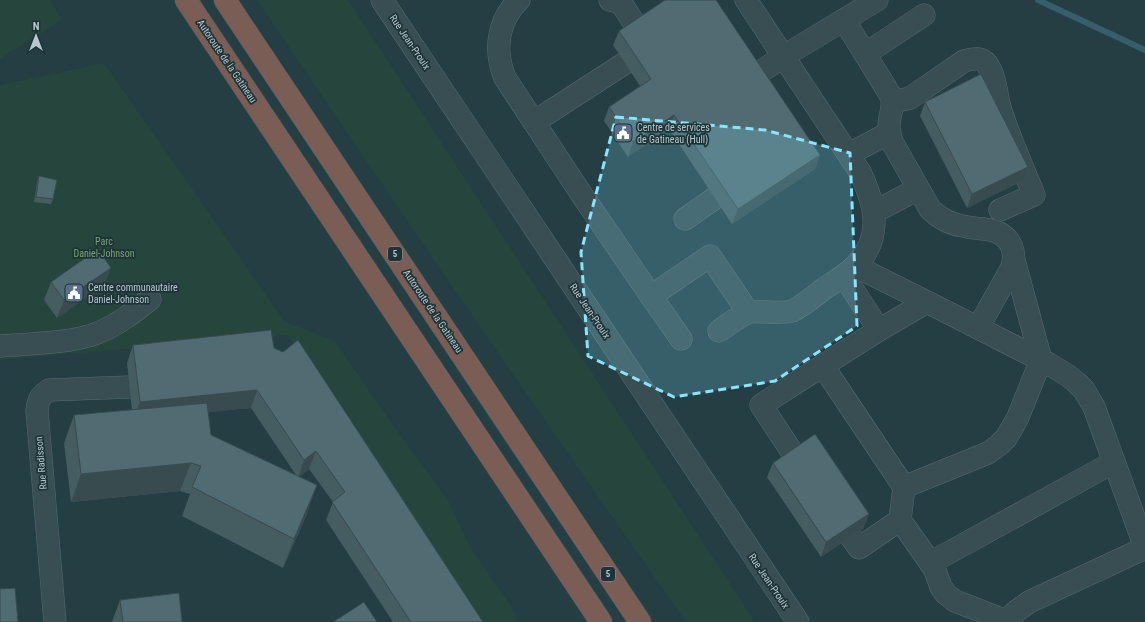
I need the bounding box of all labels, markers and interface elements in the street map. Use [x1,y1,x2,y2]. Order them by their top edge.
street label: Rue Jean-Proulx [388,12,433,72]
north arrow [16,16,56,56]
street label: Autoroute de la Gatineau [195,17,259,105]
text: N [33,20,40,33]
public building icon: Centre de services de Gatineau (Hull) [612,122,634,144]
place label: Centre de services de Gatineau (Hull) [637,122,710,146]
park label: Parc Daniel-Johnson [73,236,135,259]
road number: 5 [388,247,402,261]
street label: Autoroute de la Gatineau [401,267,465,355]
street label: Rue Jean-Proulx [568,281,613,341]
public building icon: Centre communautaire Daniel-Johnson [63,282,85,304]
place label: Centre communautaire Daniel-Johnson [88,282,178,305]
street label: Rue Radisson [33,436,49,490]
street label: Rue Jean-Proulx [747,551,792,611]
road number: 5 [601,567,615,581]

